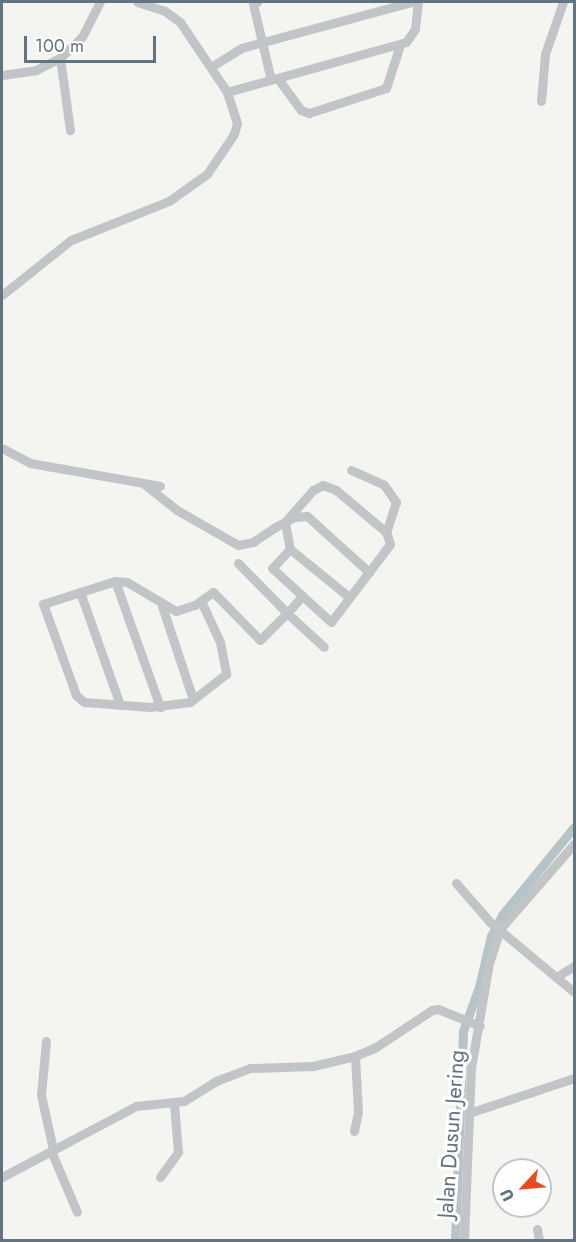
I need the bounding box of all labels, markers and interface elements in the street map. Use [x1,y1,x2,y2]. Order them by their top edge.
scale bar [27,24,159,62]
text: 100 m [35,33,84,59]
street label: Jalan Dusun Jering [432,1049,470,1219]
north arrow [492,1158,552,1218]
text: U [494,1185,520,1205]

